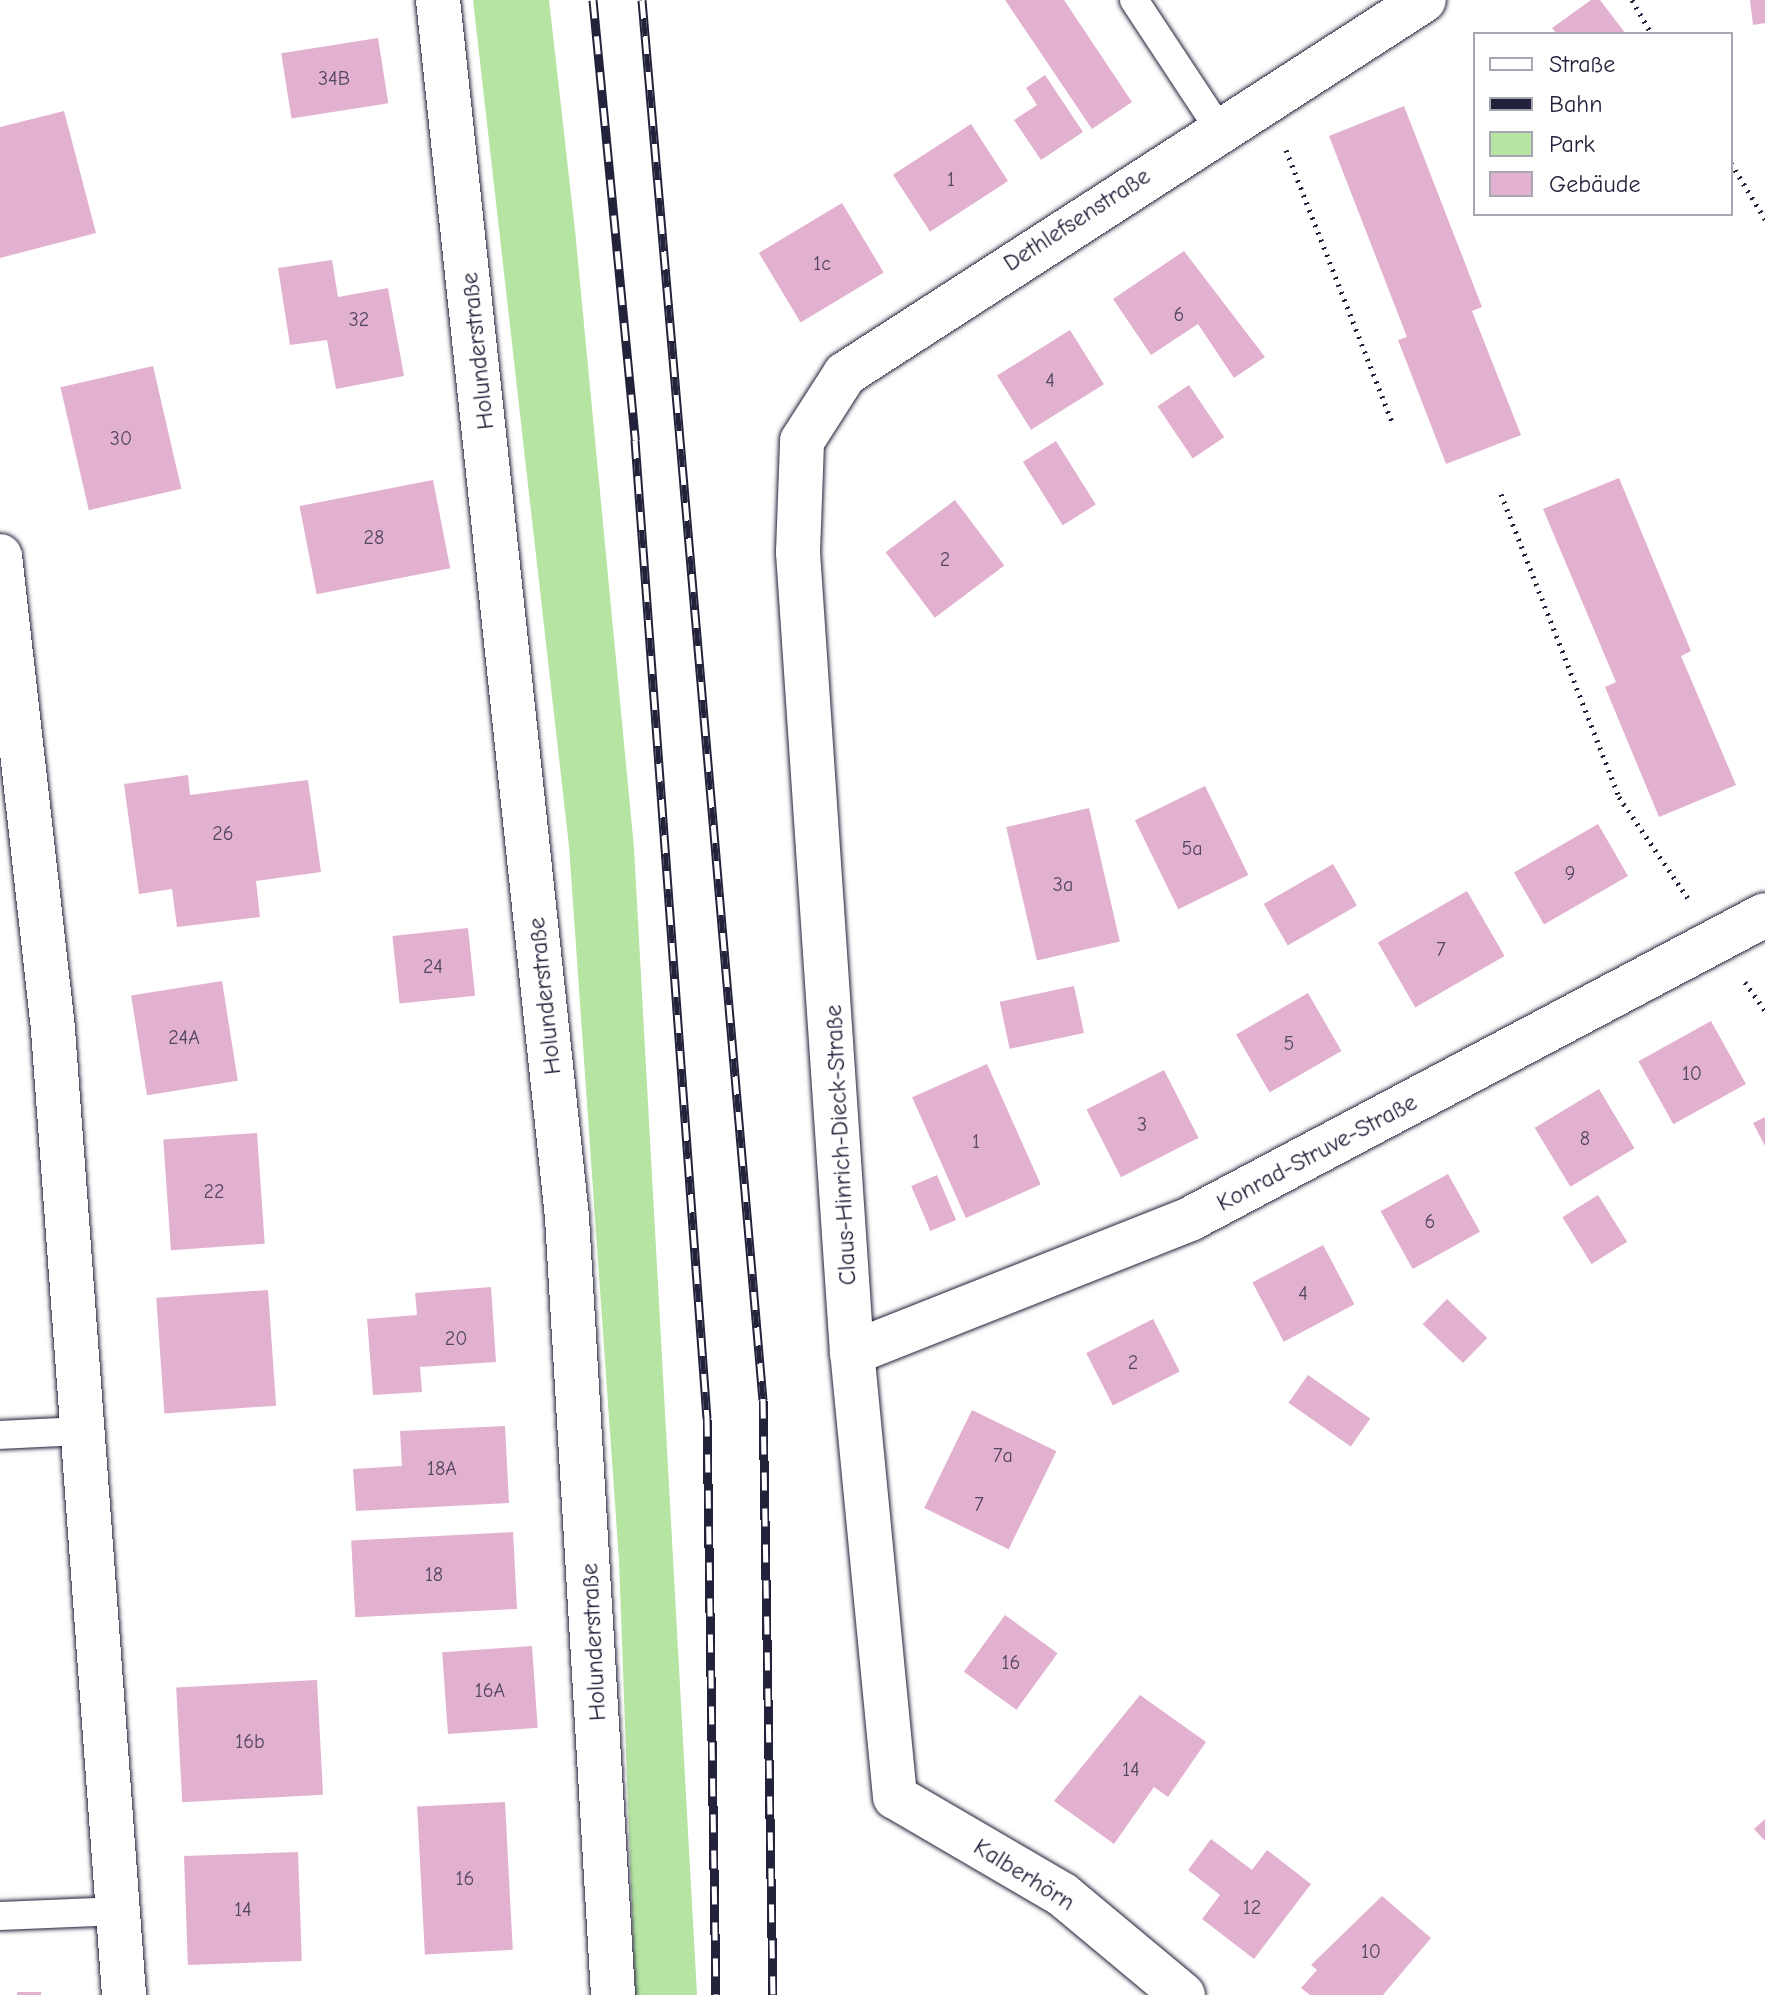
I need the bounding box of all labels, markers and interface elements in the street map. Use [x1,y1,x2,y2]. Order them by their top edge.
legend [1473,32,1733,216]
text: Straße [1549,50,1615,78]
house number: 34B [318,66,350,90]
text: Bahn [1549,90,1602,118]
text: Park [1549,130,1595,158]
street label: Dethlefsenstraße [998,162,1156,278]
house number: 1 [947,167,955,191]
text: Gebäude [1549,170,1640,198]
house number: 1c [813,251,831,275]
street label: Holunderstraße [455,271,501,431]
house number: 6 [1174,302,1184,326]
house number: 32 [349,307,369,331]
house number: 4 [1045,368,1055,392]
house number: 30 [110,426,132,450]
house number: 28 [364,525,384,549]
house number: 2 [940,547,950,571]
house number: 26 [212,821,234,845]
house number: 5a [1181,836,1203,860]
house number: 9 [1565,861,1575,885]
house number: 3a [1053,872,1073,896]
street label: Holunderstraße [522,916,568,1076]
house number: 7 [1436,937,1446,961]
house number: 24 [423,954,443,978]
street label: Claus-Hinrich-Dieck-Straße [819,1004,863,1286]
house number: 24A [168,1025,200,1049]
house number: 5 [1284,1031,1294,1055]
house number: 10 [1682,1061,1702,1085]
street label: Konrad-Struve-Straße [1212,1088,1422,1218]
house number: 3 [1137,1112,1147,1136]
house number: 8 [1580,1126,1590,1150]
house number: 1 [972,1129,980,1153]
house number: 22 [204,1179,224,1203]
house number: 6 [1425,1209,1435,1233]
house number: 4 [1298,1281,1308,1305]
house number: 20 [445,1326,467,1350]
house number: 2 [1128,1350,1138,1374]
house number: 7a [993,1443,1013,1467]
house number: 18A [427,1456,457,1480]
house number: 7 [974,1492,984,1516]
house number: 18 [425,1562,443,1586]
street label: Holunderstraße [575,1562,613,1722]
house number: 16 [1002,1650,1020,1674]
house number: 16A [475,1678,505,1702]
house number: 16b [235,1729,265,1753]
house number: 14 [1122,1757,1140,1781]
street label: Kalberhörn [968,1833,1080,1917]
house number: 16 [456,1866,474,1890]
house number: 12 [1243,1895,1261,1919]
house number: 14 [234,1897,252,1921]
house number: 10 [1361,1939,1381,1963]

